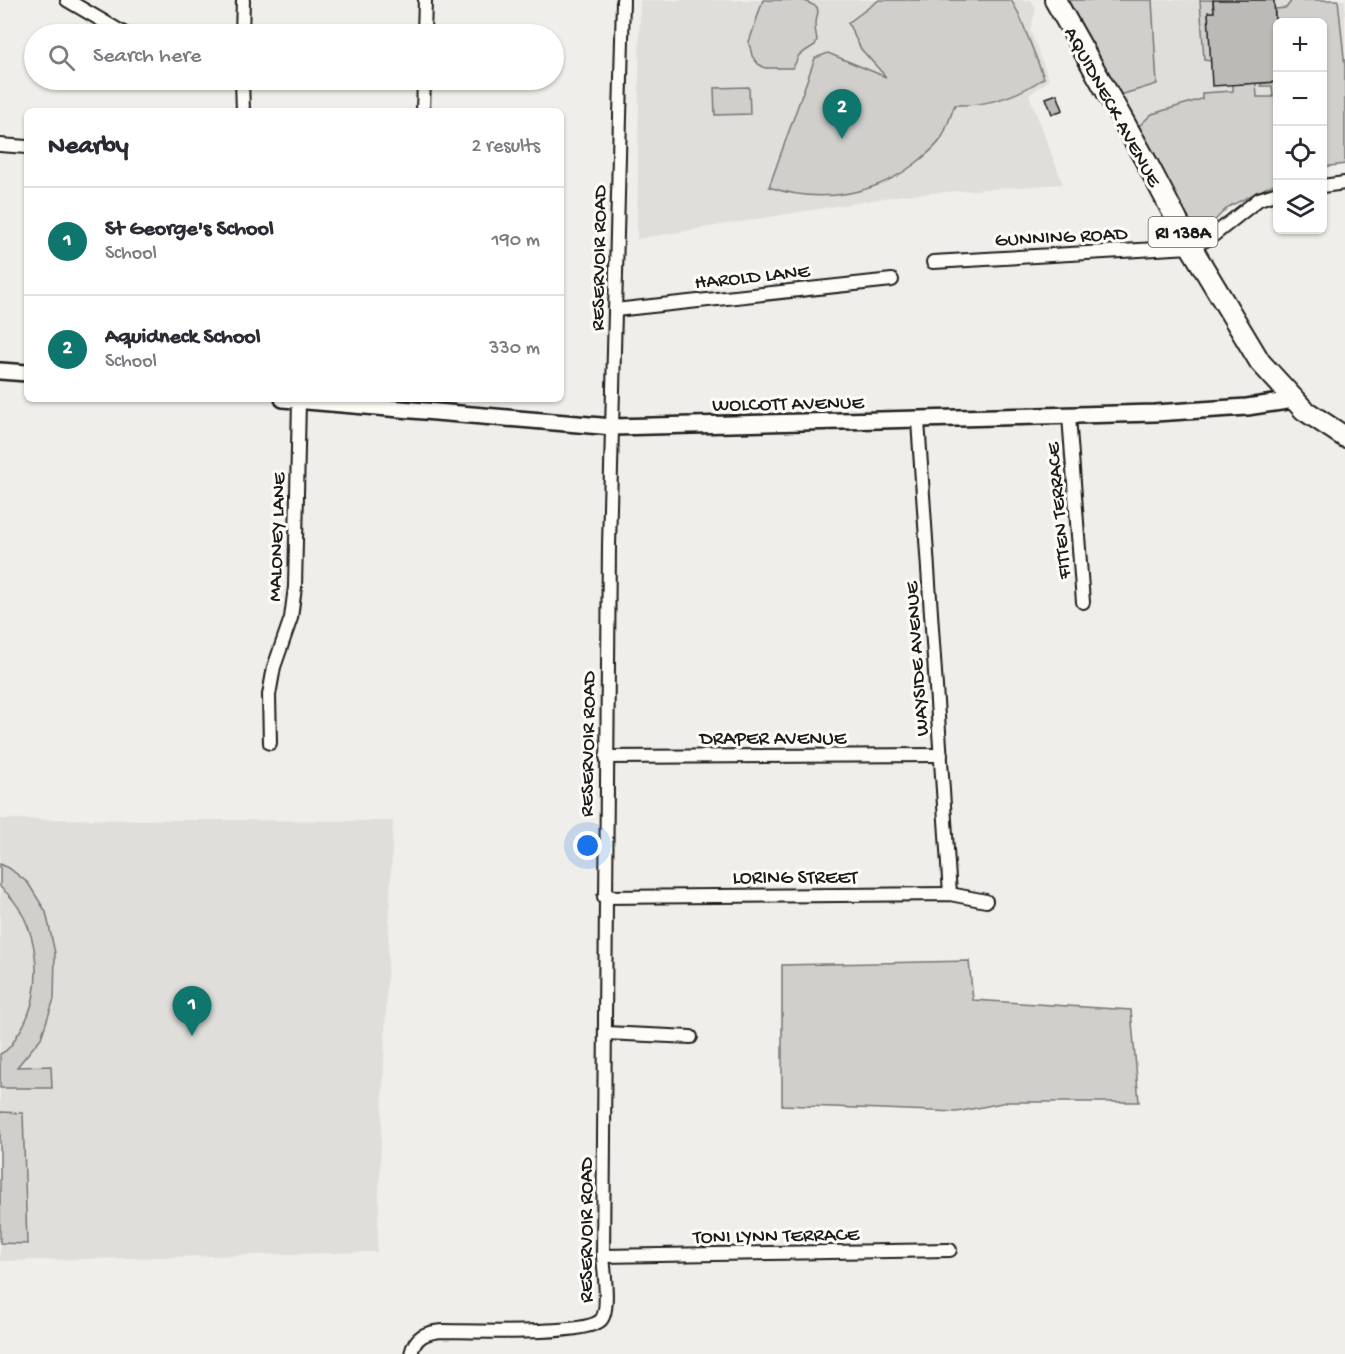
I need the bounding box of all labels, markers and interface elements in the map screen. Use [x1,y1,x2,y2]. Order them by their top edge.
map controls [1273,18,1327,234]
button: + [1273,18,1327,72]
search box [24,24,564,90]
street label: AQUIDNECK AVENUE [1057,24,1165,193]
icon: search [45,41,78,74]
text: Search here [93,44,201,70]
button: − [1273,72,1327,126]
pin: 2 [822,90,862,139]
button: locate [1273,126,1327,180]
text: Nearby [48,132,129,163]
text: 2 results [471,136,540,159]
button: layers [1273,180,1327,234]
street label: RESERVOIR ROAD [588,184,613,331]
text: St George's School [105,217,274,243]
road number: RI 138A [1148,217,1218,247]
street label: GUNNING ROAD [994,223,1129,253]
text: 1 [63,230,72,253]
text: 190 m [492,230,540,253]
text: School [105,243,157,266]
street label: HAROLD LANE [694,261,813,296]
text: Aquidneck School [105,325,261,351]
text: 2 [63,338,72,361]
text: 330 m [489,338,540,361]
text: School [105,351,157,374]
street label: WOLCOTT AVENUE [712,393,866,418]
street label: FITTEN TERRACE [1043,440,1078,581]
street label: MALONEY LANE [265,471,292,602]
street label: WAYSIDE AVENUE [902,579,935,737]
street label: RESERVOIR ROAD [577,670,602,817]
street label: DRAPER AVENUE [698,729,848,752]
your location [573,831,602,860]
street label: LORING STREET [732,868,859,891]
pin: 1 [172,986,212,1036]
street label: RESERVOIR ROAD [577,1156,600,1303]
street label: TONI LYNN TERRACE [692,1225,861,1250]

